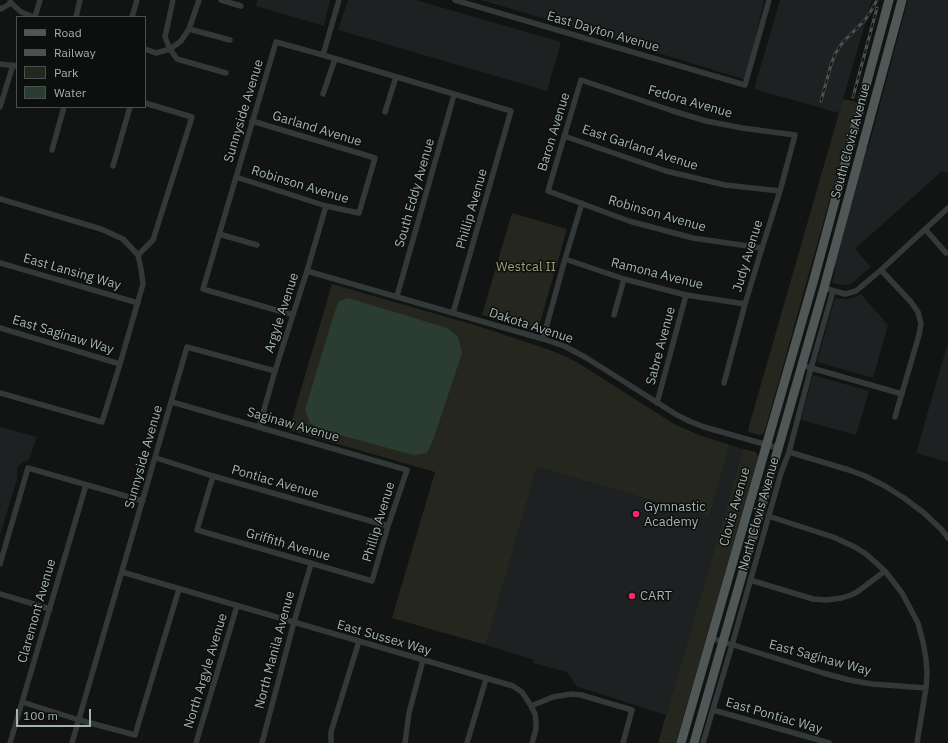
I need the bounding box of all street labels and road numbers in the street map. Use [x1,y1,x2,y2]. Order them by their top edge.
street label: East Dayton Avenue [545,8,661,56]
street label: Sunnyside Avenue [221,58,267,164]
street label: South Clovis Avenue [828,82,874,200]
street label: Fedora Avenue [646,83,734,121]
street label: Baron Avenue [535,91,573,173]
street label: Garland Avenue [270,108,364,150]
street label: East Garland Avenue [580,122,700,174]
street label: South Eddy Avenue [392,137,438,249]
street label: Robinson Avenue [249,163,351,207]
street label: Phillip Avenue [453,167,491,251]
street label: Robinson Avenue [606,193,708,235]
street label: Judy Avenue [730,218,766,294]
street label: East Lansing Way [21,251,123,293]
street label: Ramona Avenue [609,255,705,293]
street label: Argyle Avenue [262,271,302,355]
street label: Dakota Avenue [487,305,575,347]
street label: Sabre Avenue [643,305,679,387]
street label: East Saginaw Way [10,312,116,358]
street label: Sunnyside Avenue [122,404,166,510]
street label: Saginaw Avenue [245,404,341,446]
street label: North Clovis Avenue [735,455,783,573]
street label: Pontiac Avenue [230,462,320,502]
street label: Clovis Avenue [716,466,754,548]
street label: Phillip Avenue [359,480,399,564]
street label: Griffith Avenue [244,526,332,564]
street label: Claremont Avenue [15,557,59,665]
street label: North Manila Avenue [252,589,298,711]
street label: North Argyle Avenue [181,611,231,731]
street label: East Sussex Way [335,617,433,659]
street label: East Saginaw Way [767,637,873,679]
street label: East Pontiac Way [724,695,824,737]

